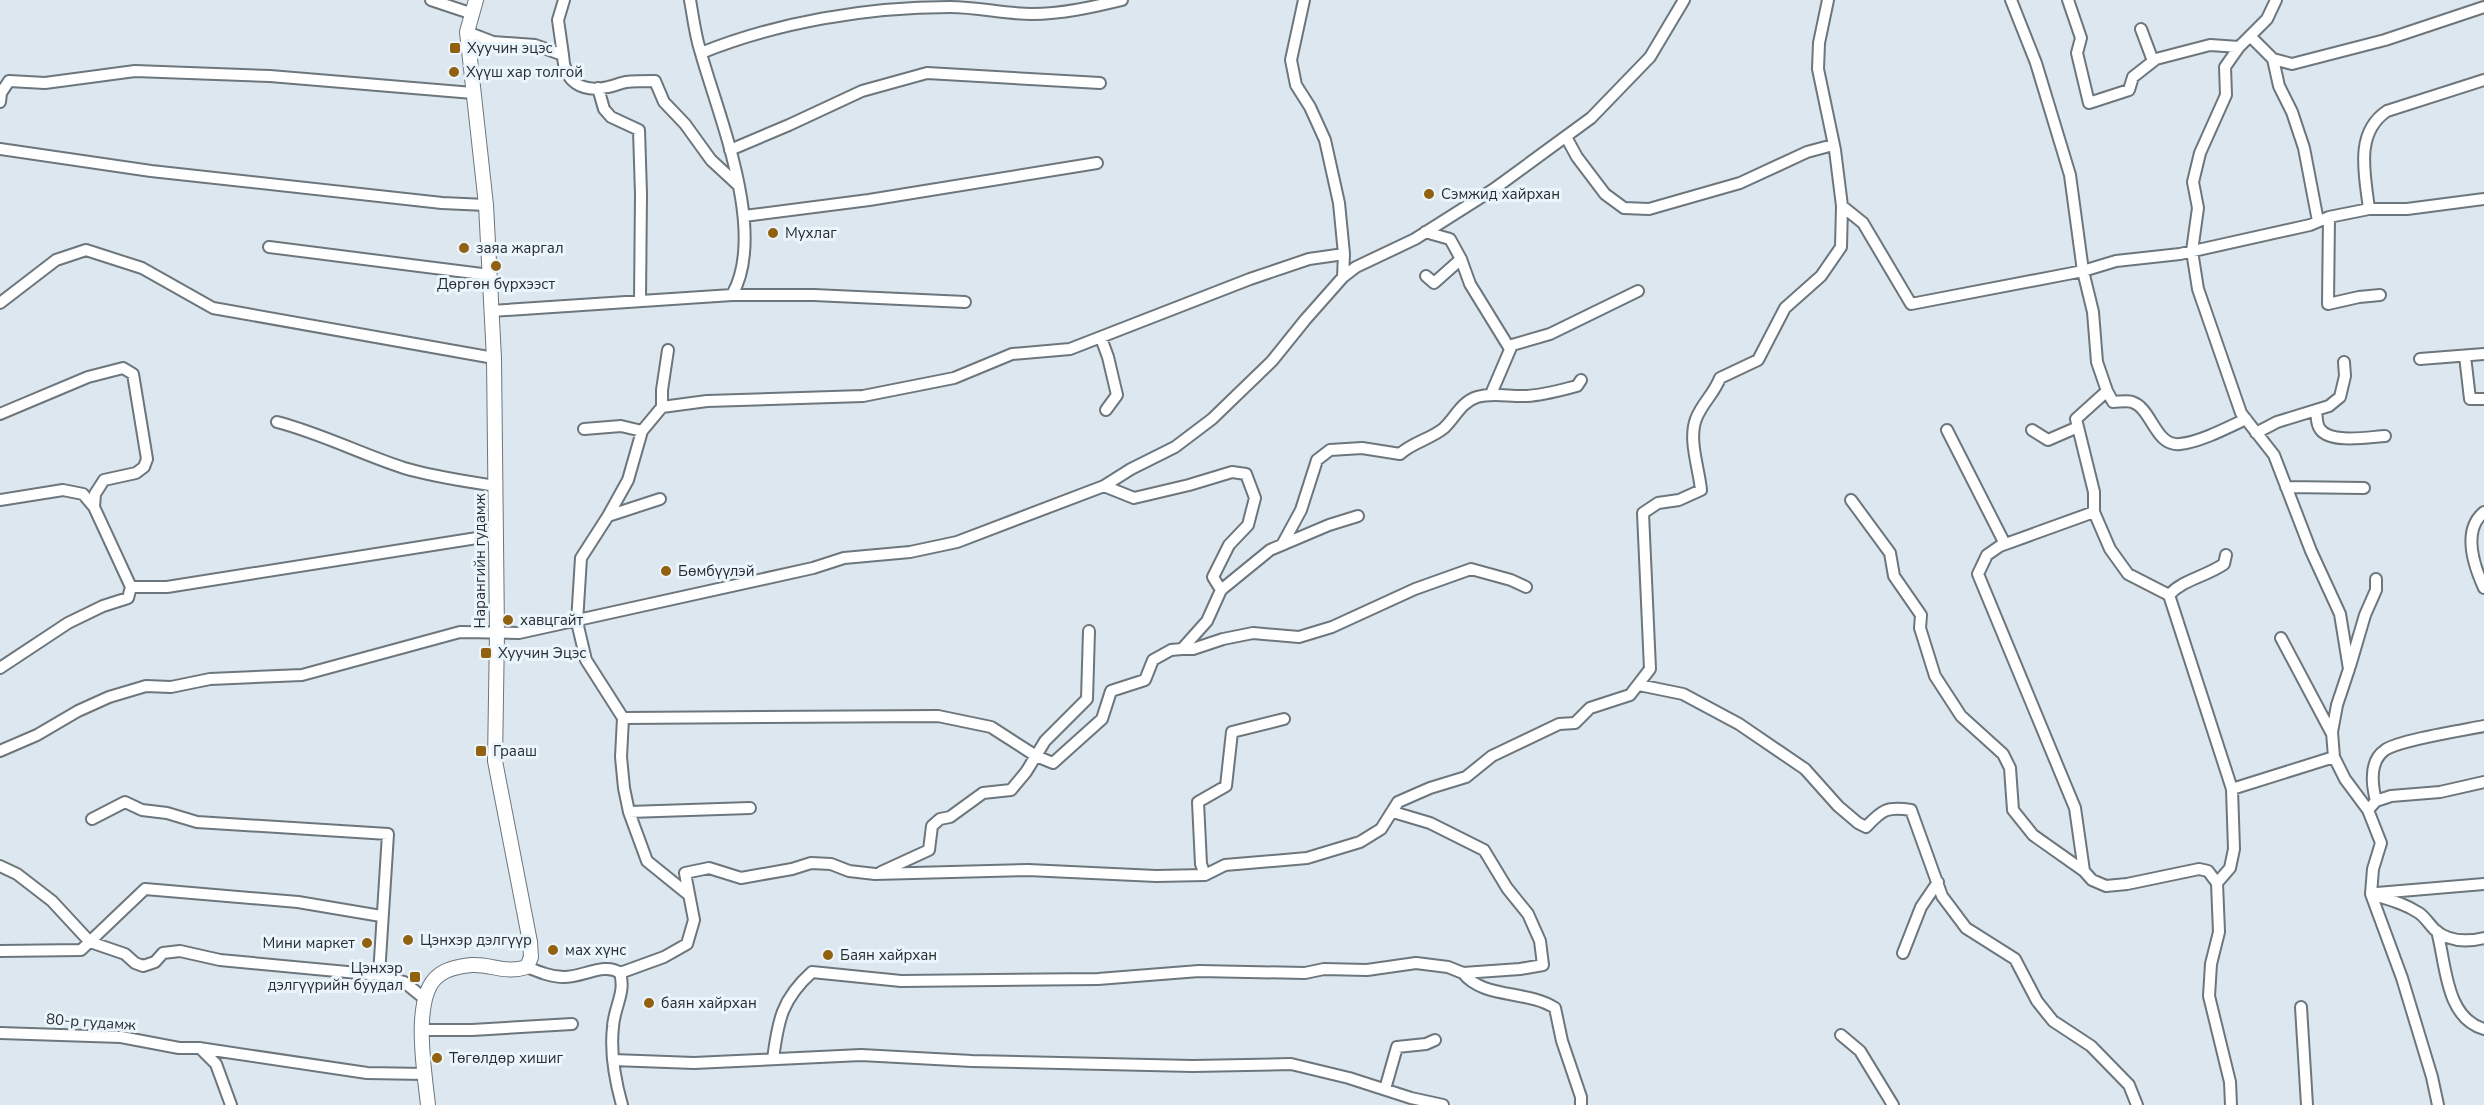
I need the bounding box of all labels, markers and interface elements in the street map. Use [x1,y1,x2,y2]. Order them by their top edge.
place label: Хуучин эцэс [467,38,553,58]
marker: Хуучин эцэс [448,41,462,55]
place label: Хүүш хар толгой [466,62,583,82]
marker: Хүүш хар толгой [447,65,461,79]
place label: Сэмжид хайрхан [1441,184,1560,204]
marker: Сэмжид хайрхан [1422,187,1436,201]
place label: Мухлаг [785,223,837,243]
marker: Мухлаг [766,226,780,240]
place label: заяа жаргал [476,238,564,258]
marker: заяа жаргал [457,241,471,255]
marker: Дөргөн бүрхээст [489,259,503,273]
place label: Дөргөн бүрхээст [437,274,555,294]
street label: Нарангийн гудамж [470,493,490,628]
place label: Бөмбүүлэй [678,561,754,581]
marker: Бөмбүүлэй [659,564,673,578]
place label: хавцгайт [520,610,584,630]
marker: хавцгайт [501,613,515,627]
place label: Хуучин Эцэс [498,643,586,663]
marker: Хуучин Эцэс [479,646,493,660]
place label: Грааш [493,741,537,761]
marker: Грааш [474,744,488,758]
place label: Цэнхэр дэлгүүр [420,930,532,950]
place label: Мини маркет [262,933,355,953]
marker: Цэнхэр дэлгүүр [401,933,415,947]
marker: Мини маркет [360,936,374,950]
place label: мах хүнс [565,940,626,960]
marker: мах хүнс [546,943,560,957]
place label: Баян хайрхан [840,945,937,965]
marker: Баян хайрхан [821,948,835,962]
place label: Цэнхэр дэлгүүрийн буудал [268,958,403,995]
marker: Цэнхэр дэлгүүрийн буудал [408,970,422,984]
place label: баян хайрхан [661,993,757,1013]
marker: баян хайрхан [642,996,656,1010]
street label: 80-р гудамж [45,1009,137,1035]
place label: Төгөлдөр хишиг [449,1048,563,1068]
marker: Төгөлдөр хишиг [430,1051,444,1065]

